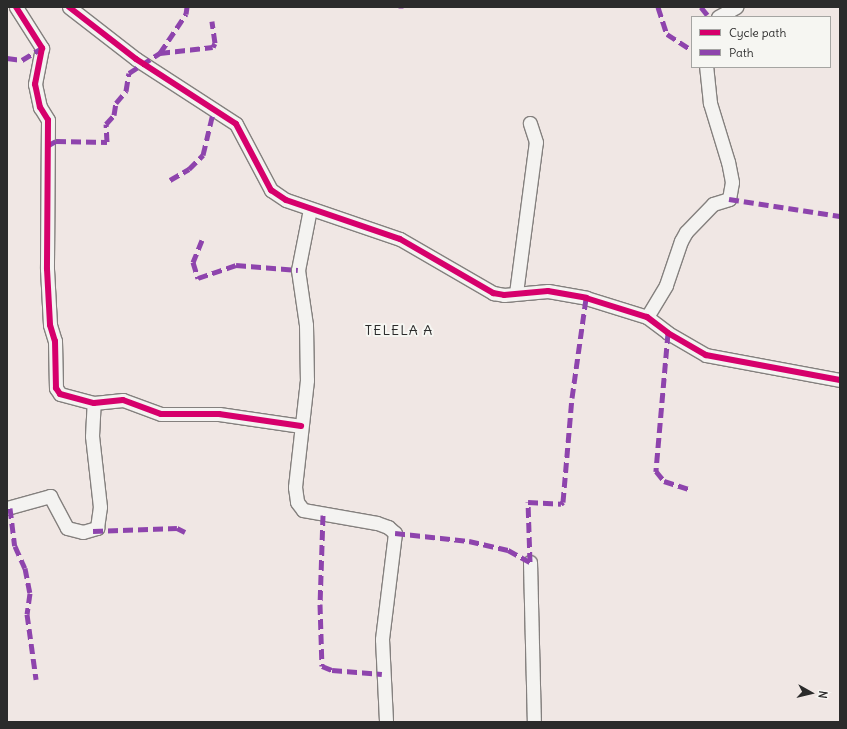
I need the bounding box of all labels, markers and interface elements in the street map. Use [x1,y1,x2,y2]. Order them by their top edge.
legend [691,16,831,68]
text: Cycle path [729,25,786,40]
text: Path [729,45,754,60]
district label: TELELA A [365,322,433,338]
north arrow [791,673,831,713]
text: N [815,690,830,699]

